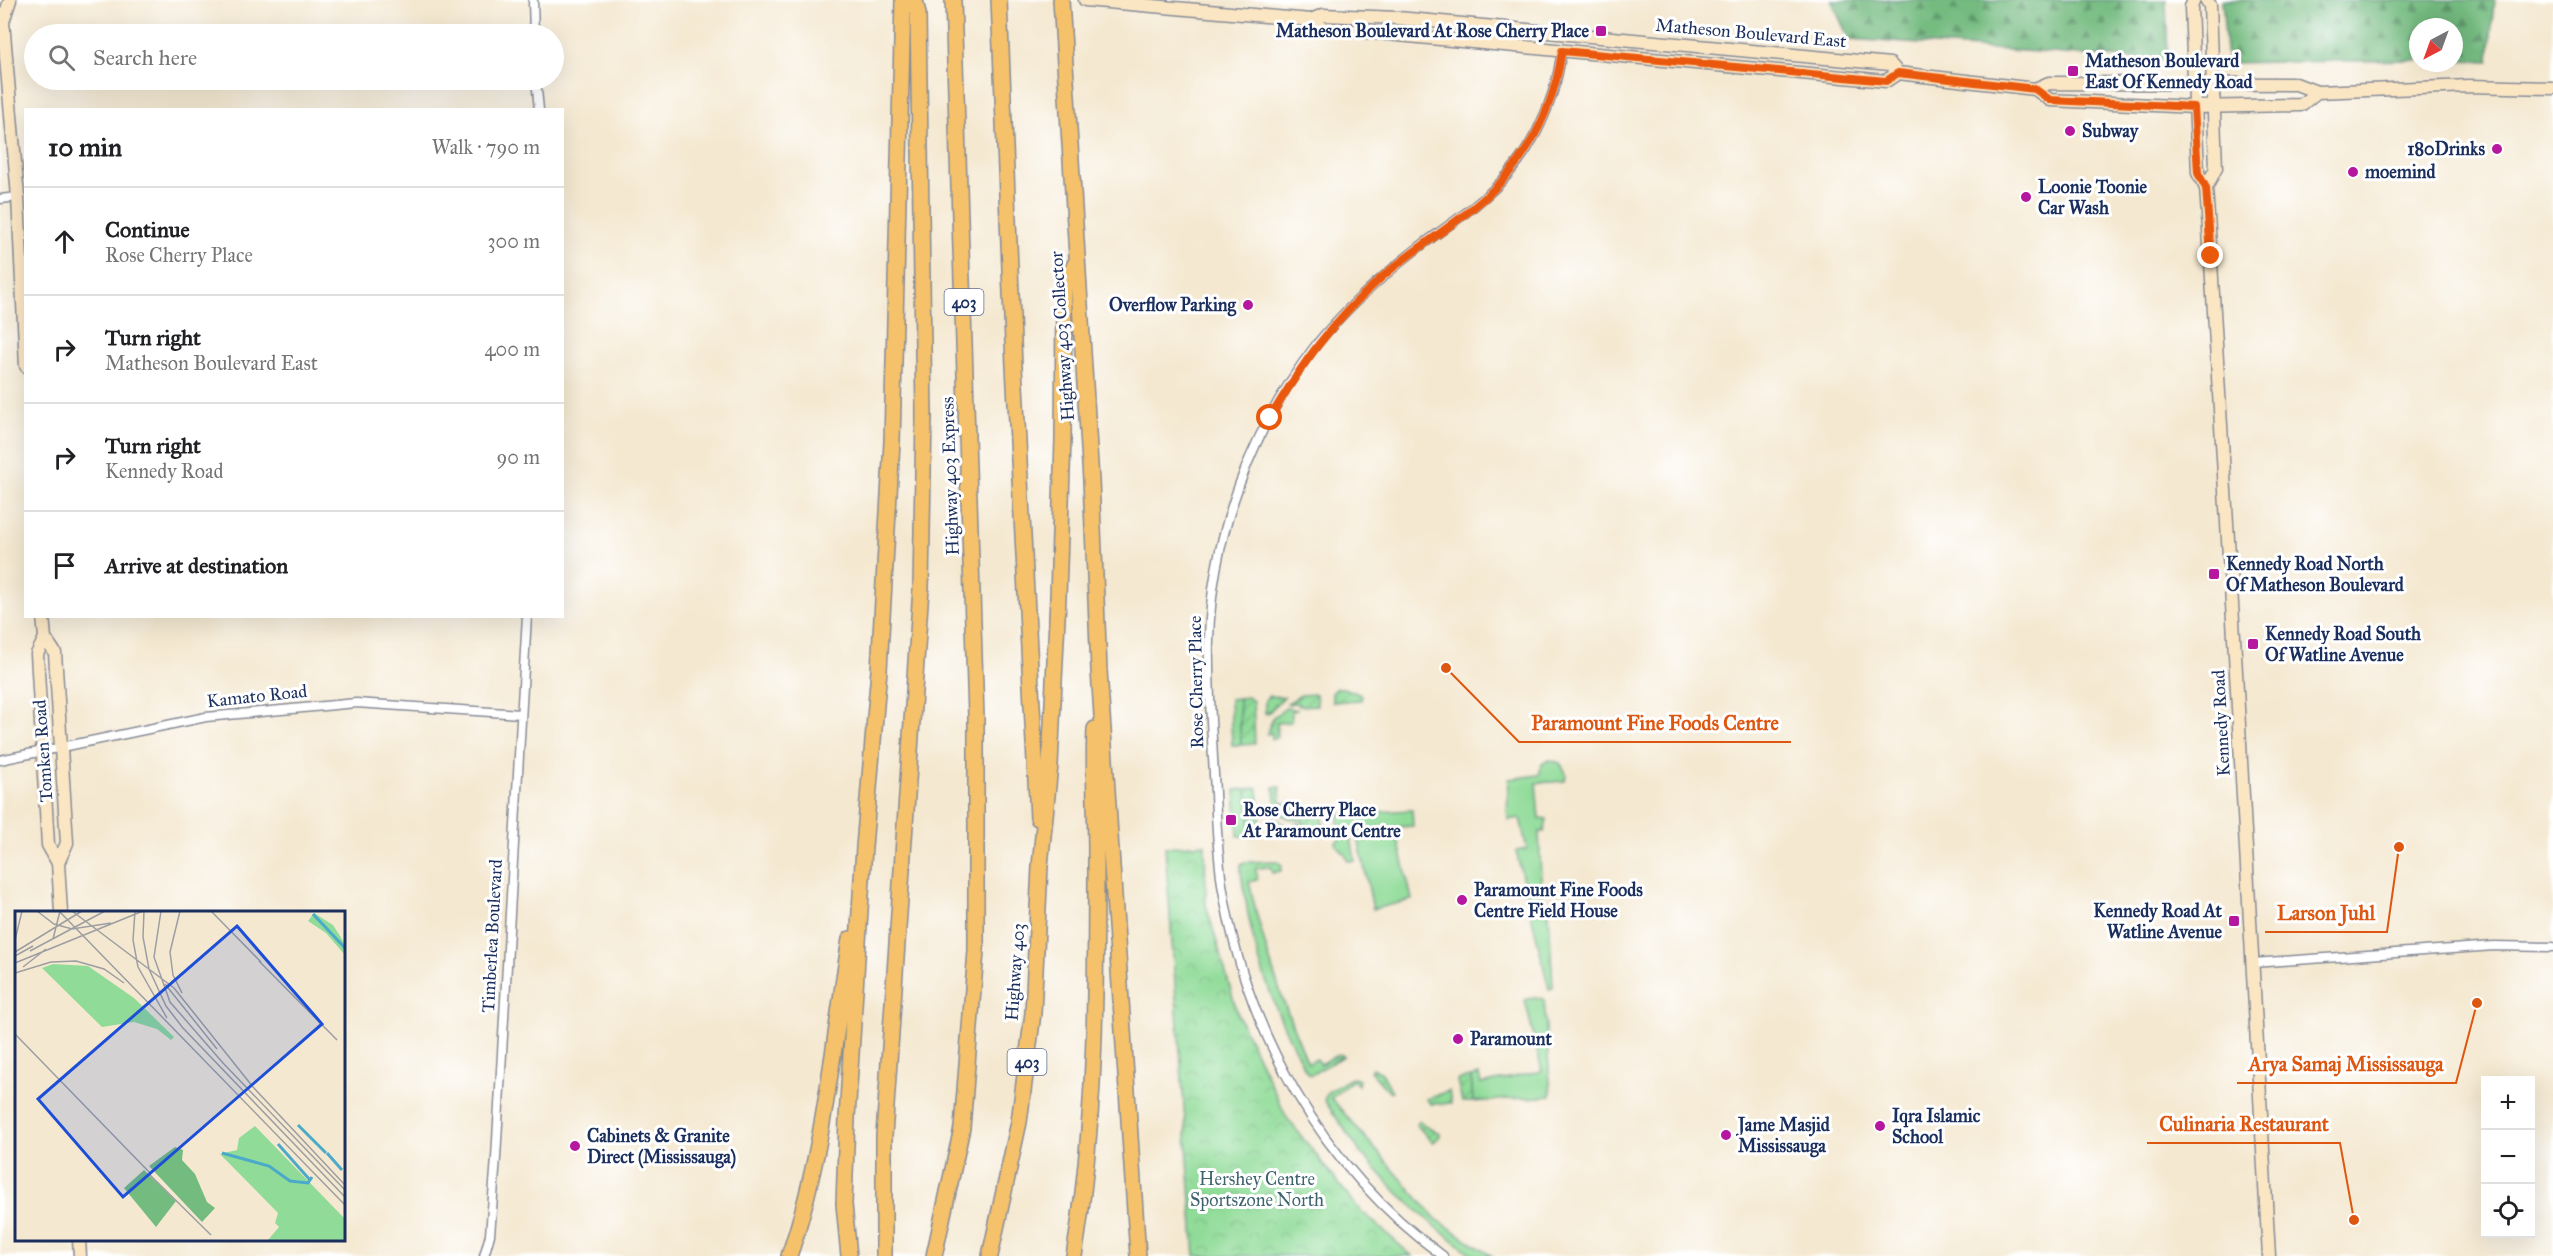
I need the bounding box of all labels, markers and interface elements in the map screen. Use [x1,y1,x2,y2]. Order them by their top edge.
street label: Matheson Boulevard East [1655,14,1848,52]
north arrow [2409,18,2463,72]
place label: Matheson Boulevard At Rose Cherry Place [1276,20,1589,43]
search box [24,24,564,90]
marker: Matheson Boulevard At Rose Cherry Place [1594,24,1608,38]
icon: search [45,41,78,74]
text: Search here [93,44,197,71]
place label: Matheson Boulevard East Of Kennedy Road [2085,50,2254,94]
marker: Matheson Boulevard East Of Kennedy Road [2066,64,2080,78]
place label: Subway [2082,120,2140,143]
marker: Subway [2063,124,2077,138]
text: 10 min [48,131,122,163]
text: Walk · 790 m [432,135,540,159]
place label: 180Drinks [2407,138,2485,160]
marker: 180Drinks [2490,142,2504,156]
place label: moemind [2364,161,2437,183]
marker: moemind [2346,165,2360,179]
place label: Loonie Toonie Car Wash [2038,176,2148,219]
marker: Loonie Toonie Car Wash [2019,190,2033,204]
text: Continue [105,216,190,243]
icon: ahead [48,225,81,258]
text: 300 m [488,229,540,253]
route end [2197,242,2223,268]
text: Rose Cherry Place [105,243,253,267]
street label: Highway 403 Collector [1045,250,1080,422]
road number: 403 [944,289,984,315]
place label: Overflow Parking [1109,294,1237,317]
marker: Overflow Parking [1241,298,1255,312]
text: Turn right [105,324,201,351]
icon: right [48,333,81,366]
text: 400 m [484,337,540,361]
text: Matheson Boulevard East [105,351,318,375]
street label: Highway 403 Express [936,396,965,556]
route start [1256,404,1282,430]
text: Turn right [105,432,201,459]
icon: right [48,441,81,474]
text: 90 m [497,445,540,469]
text: Kennedy Road [105,459,223,483]
icon: arrive [48,549,81,582]
text: Arrive at destination [105,552,288,579]
place label: Kennedy Road North Of Matheson Boulevard [2226,553,2405,596]
marker: Kennedy Road North Of Matheson Boulevard [2207,567,2221,581]
street label: Rose Cherry Place [1184,615,1208,749]
place label: Kennedy Road South Of Watline Avenue [2265,623,2422,666]
marker: Kennedy Road South Of Watline Avenue [2246,637,2260,651]
street label: Kennedy Road [2207,669,2235,777]
street label: Kamato Road [206,680,308,712]
street label: Tomken Road [28,699,58,803]
callout: Paramount Fine Foods Centre [1519,704,1791,742]
text: Paramount Fine Foods Centre [1531,711,1779,735]
place label: Rose Cherry Place At Paramount Centre [1242,799,1401,842]
marker: Rose Cherry Place At Paramount Centre [1224,813,1238,827]
street label: Timberlea Boulevard [477,859,507,1013]
place label: Paramount Fine Foods Centre Field House [1474,879,1643,922]
marker: Paramount Fine Foods Centre Field House [1455,893,1469,907]
callout: Larson Juhl [2265,894,2387,932]
place label: Kennedy Road At Watline Avenue [2093,900,2223,943]
text: Larson Juhl [2277,901,2376,927]
inset map [15,911,345,1241]
marker: Kennedy Road At Watline Avenue [2227,914,2241,928]
street label: Highway 403 [1001,922,1030,1022]
place label: Paramount [1470,1028,1552,1050]
marker: Paramount [1451,1032,1465,1046]
callout: Arya Samaj Mississauga [2237,1045,2456,1083]
road number: 403 [1008,1049,1046,1075]
text: Arya Samaj Mississauga [2246,1052,2444,1077]
map controls [2481,1076,2535,1238]
button: + [2481,1076,2535,1130]
place label: Iqra Islamic School [1892,1105,1981,1148]
callout: Culinaria Restaurant [2147,1105,2340,1143]
text: Culinaria Restaurant [2159,1112,2330,1136]
place label: Jame Masjid Mississauga [1736,1114,1831,1158]
marker: Iqra Islamic School [1873,1119,1887,1133]
place label: Cabinets & Granite Direct (Mississauga) [587,1125,736,1169]
marker: Jame Masjid Mississauga [1719,1128,1733,1142]
button: − [2481,1130,2535,1184]
marker: Cabinets & Granite Direct (Mississauga) [568,1139,582,1153]
park label: Hershey Centre Sportszone North [1190,1168,1324,1211]
button: locate [2481,1184,2535,1238]

